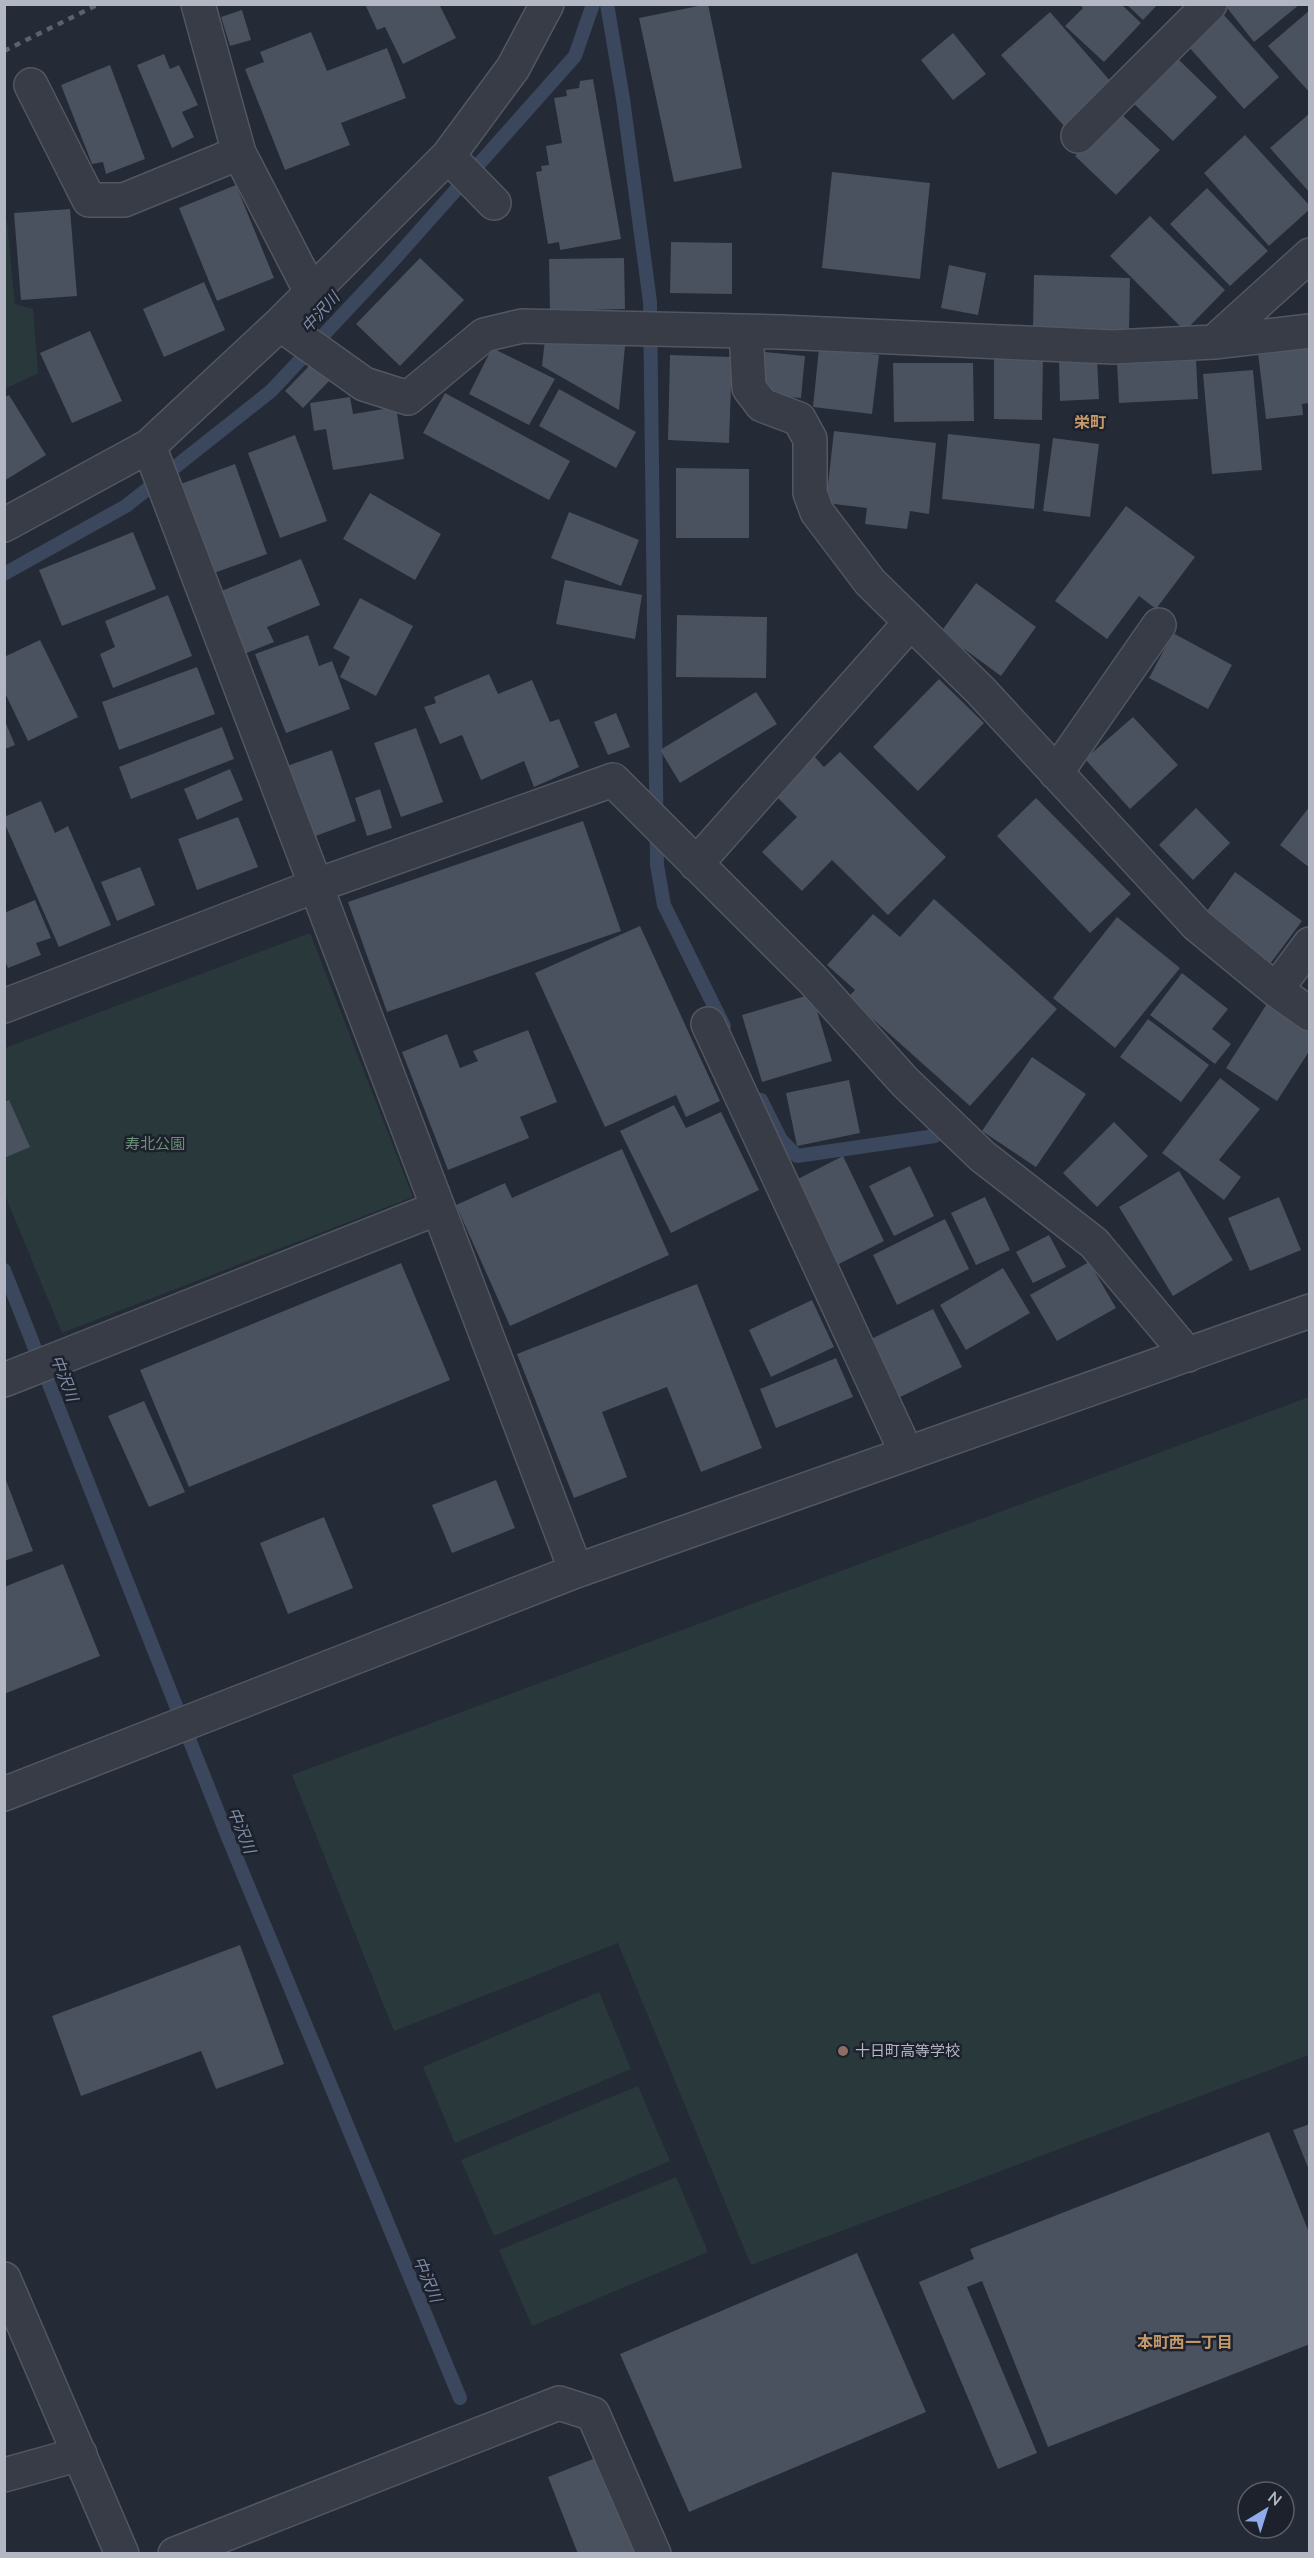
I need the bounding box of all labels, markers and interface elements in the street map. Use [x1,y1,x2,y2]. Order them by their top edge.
water label: 中沢川 [297,286,346,338]
district label: 栄町 [1074,412,1106,434]
park label: 寿北公園 [125,1134,185,1154]
water label: 中沢川 [45,1352,84,1407]
water label: 中沢川 [222,1804,261,1859]
place label: 十日町高等学校 [855,2041,960,2061]
marker: 十日町高等学校 [836,2044,850,2058]
water label: 中沢川 [408,2253,447,2308]
district label: 本町西一丁目 [1137,2332,1233,2354]
north arrow [1236,2480,1296,2540]
text: N [1263,2487,1286,2511]

